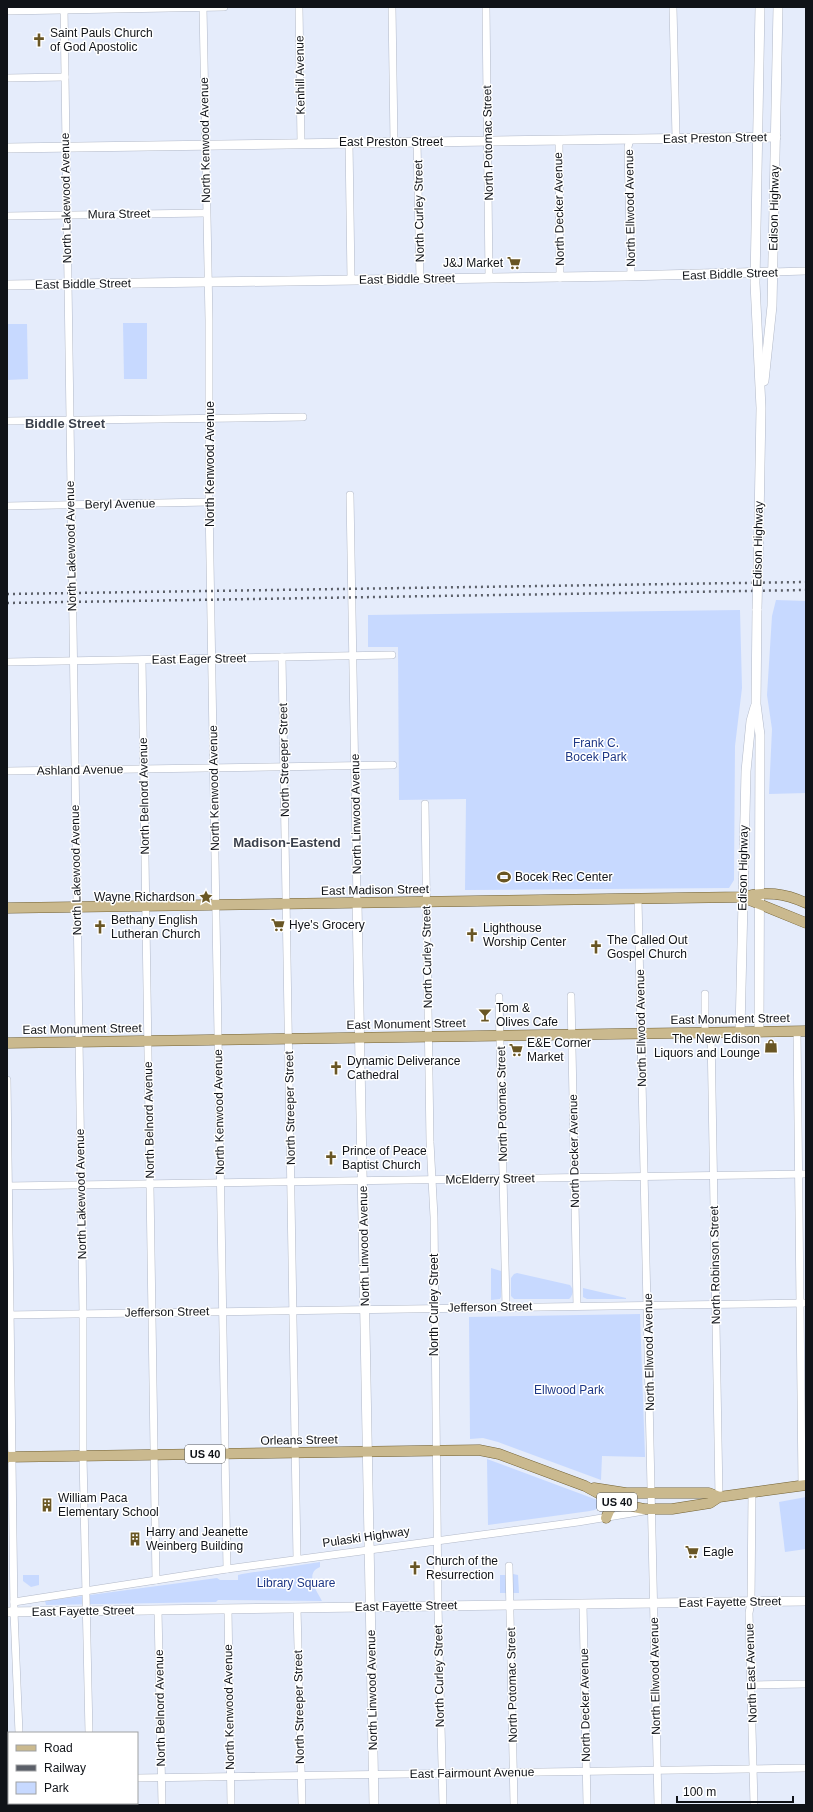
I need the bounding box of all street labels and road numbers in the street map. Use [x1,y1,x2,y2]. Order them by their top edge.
street label: Kenhill Avenue [292,35,308,115]
street label: North Kenwood Avenue [197,77,213,203]
street label: North Potomac Street [480,85,496,201]
street label: East Preston Street [663,130,768,146]
street label: North Lakewood Avenue [58,132,74,263]
street label: East Preston Street [339,135,444,149]
street label: North Ellwood Avenue [622,149,638,267]
street label: North Decker Avenue [551,152,567,266]
street label: North Curley Street [411,159,427,262]
street label: Edison Highway [766,165,782,251]
street label: Mura Street [88,206,151,222]
street label: East Biddle Street [682,265,779,283]
street label: East Biddle Street [359,271,456,287]
street label: East Biddle Street [35,276,132,292]
street label: North Kenwood Avenue [203,401,217,527]
street label: North Lakewood Avenue [63,480,79,611]
street label: Beryl Avenue [85,496,156,512]
street label: Edison Highway [750,501,766,587]
street label: East Eager Street [152,651,247,667]
street label: North Streeper Street [276,702,292,817]
street label: North Kenwood Avenue [206,725,222,851]
street label: North Belnord Avenue [136,737,152,855]
street label: North Linwood Avenue [348,753,364,874]
street label: Ashland Avenue [37,762,124,778]
street label: North Lakewood Avenue [68,804,84,935]
street label: Edison Highway [735,825,751,911]
street label: East Madison Street [321,882,430,898]
street label: North Curley Street [419,905,435,1008]
street label: North Ellwood Avenue [633,969,649,1087]
street label: East Monument Street [670,1011,790,1027]
street label: East Monument Street [346,1016,466,1032]
street label: East Monument Street [22,1021,142,1037]
street label: North Potomac Street [494,1046,510,1162]
street label: North Kenwood Avenue [211,1049,227,1175]
street label: North Streeper Street [282,1050,298,1165]
street label: North Belnord Avenue [141,1061,157,1179]
street label: North Decker Avenue [566,1094,582,1208]
street label: North Lakewood Avenue [73,1128,89,1259]
street label: McElderry Street [445,1171,535,1187]
street label: North Linwood Avenue [356,1185,372,1306]
street label: North Robinson Street [707,1205,723,1324]
street label: North Curley Street [427,1253,441,1356]
street label: North Ellwood Avenue [641,1293,657,1411]
street label: Jefferson Street [448,1299,533,1315]
street label: Jefferson Street [125,1304,210,1320]
street label: Orleans Street [260,1432,338,1448]
road number: US 40 [185,1445,225,1463]
road number: US 40 [597,1493,637,1511]
street label: Pulaski Highway [321,1524,411,1550]
street label: East Fayette Street [679,1594,782,1610]
street label: East Fayette Street [355,1598,458,1614]
street label: East Fayette Street [32,1603,135,1619]
street label: North Ellwood Avenue [647,1617,663,1735]
street label: North East Avenue [742,1623,760,1723]
street label: North Curley Street [431,1624,447,1727]
street label: North Potomac Street [504,1627,520,1743]
street label: North Linwood Avenue [364,1629,380,1750]
street label: North Kenwood Avenue [221,1644,237,1770]
street label: North Decker Avenue [577,1648,593,1762]
street label: North Belnord Avenue [152,1649,168,1767]
street label: North Streeper Street [291,1649,307,1764]
street label: East Fairmount Avenue [410,1765,535,1781]

